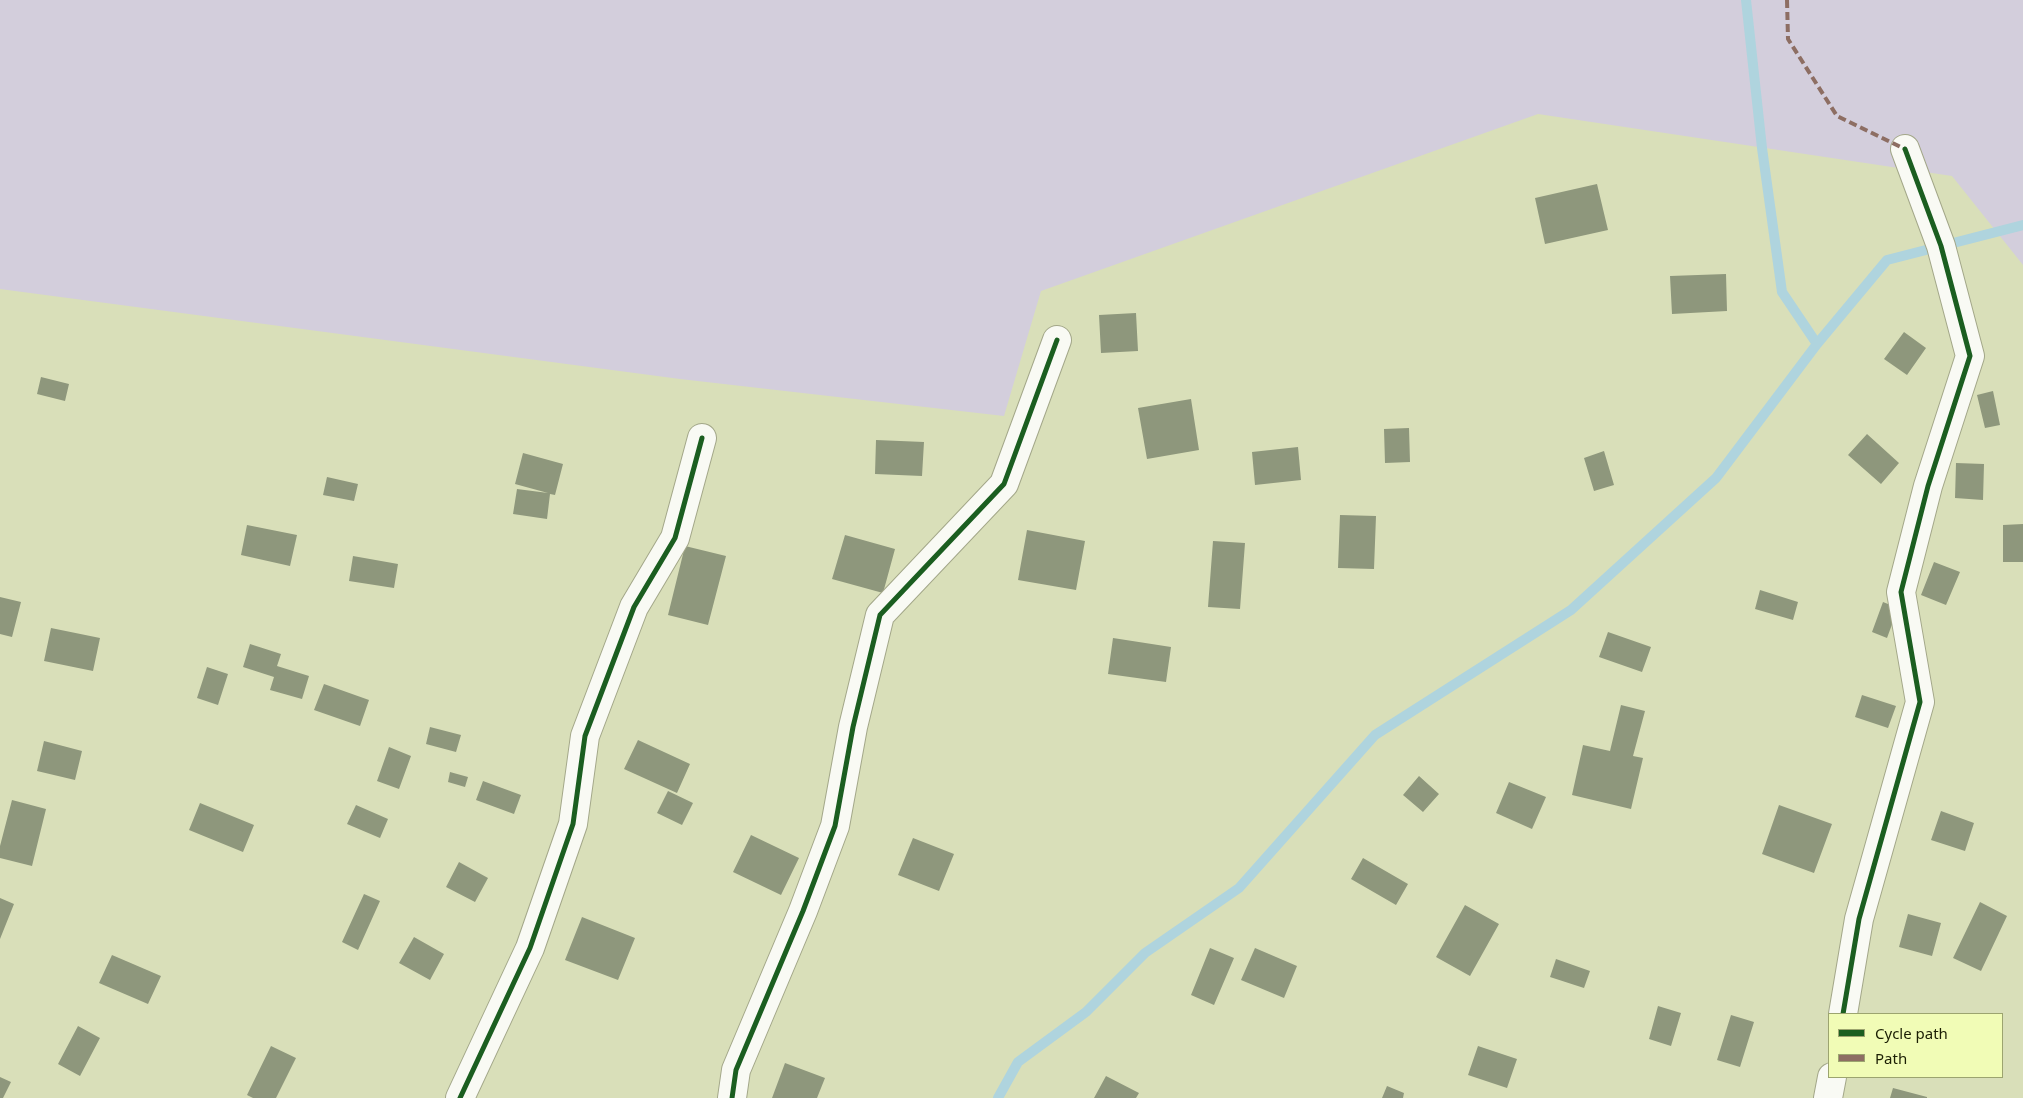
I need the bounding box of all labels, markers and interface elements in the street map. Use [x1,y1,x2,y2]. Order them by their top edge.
legend [1828,1013,2003,1078]
text: Cycle path [1875,1023,1948,1043]
text: Path [1875,1048,1907,1068]

